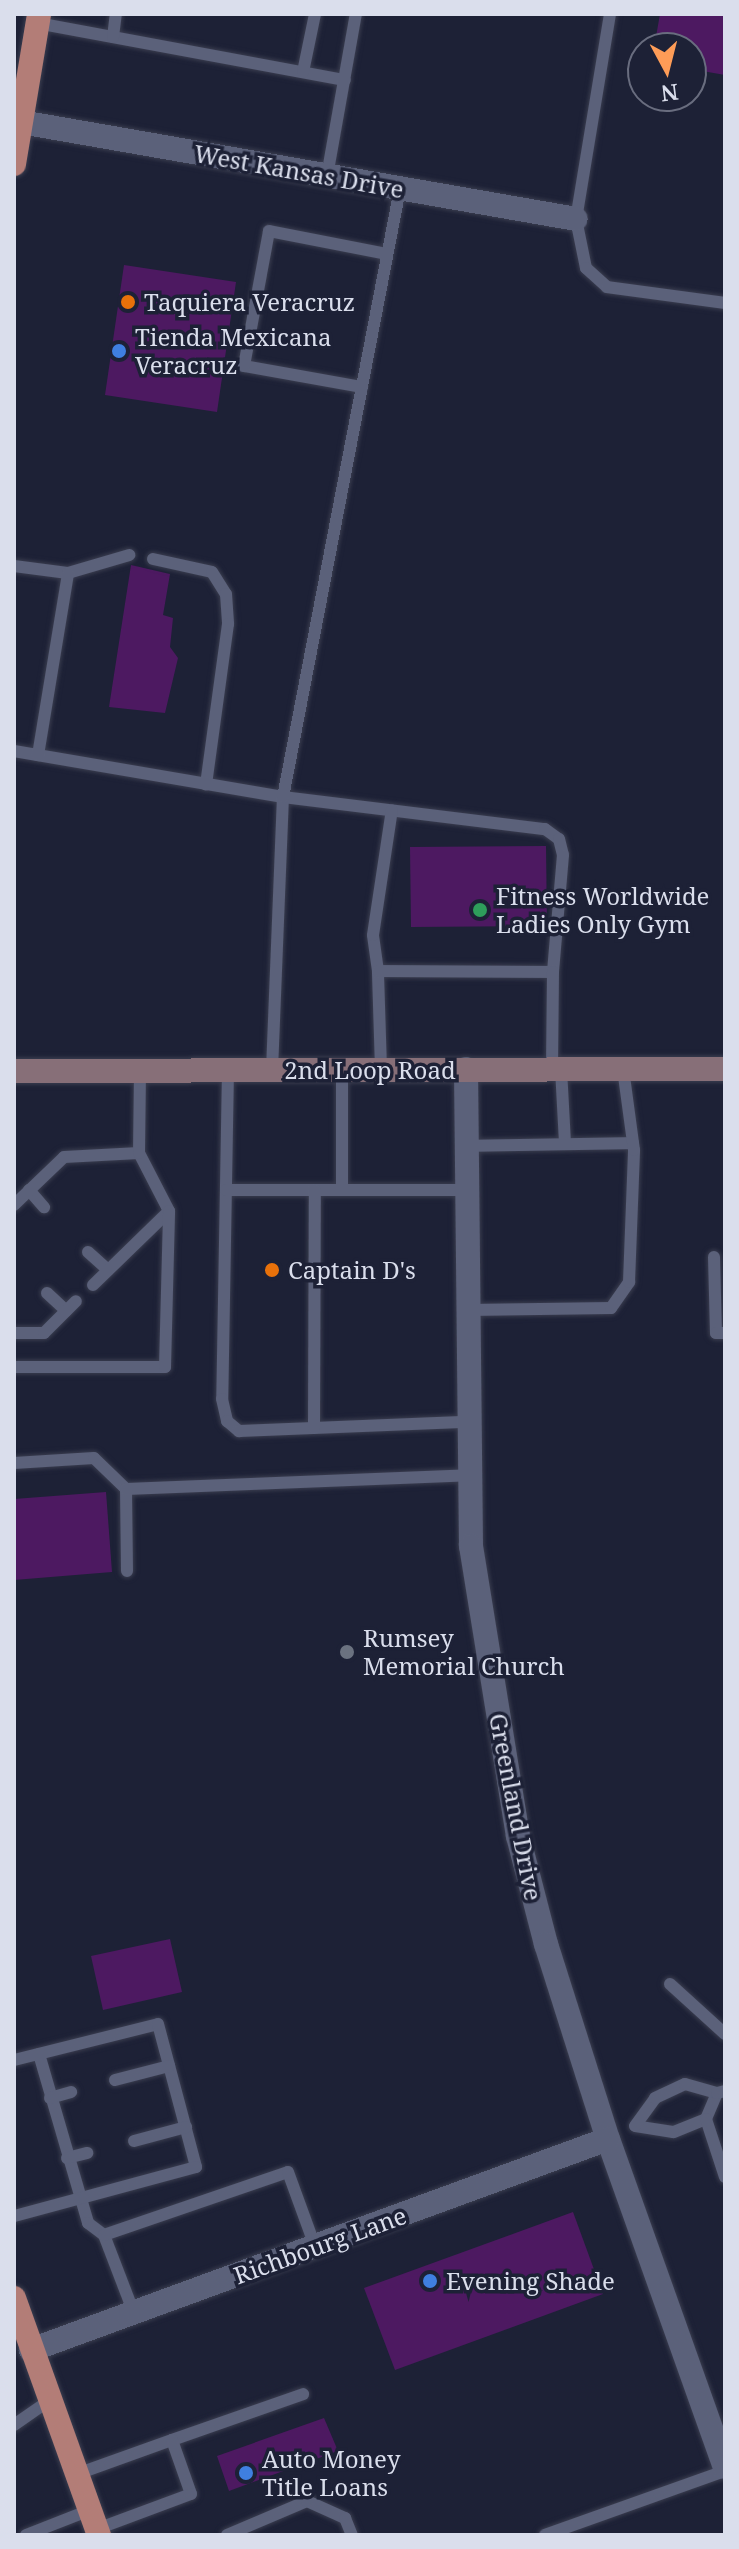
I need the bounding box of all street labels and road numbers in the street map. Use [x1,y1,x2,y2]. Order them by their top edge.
street label: West Kansas Drive [192,138,406,204]
street label: 2nd Loop Road [284,1056,456,1084]
street label: Greenland Drive [484,1711,548,1903]
street label: Richbourg Lane [230,2200,410,2290]

